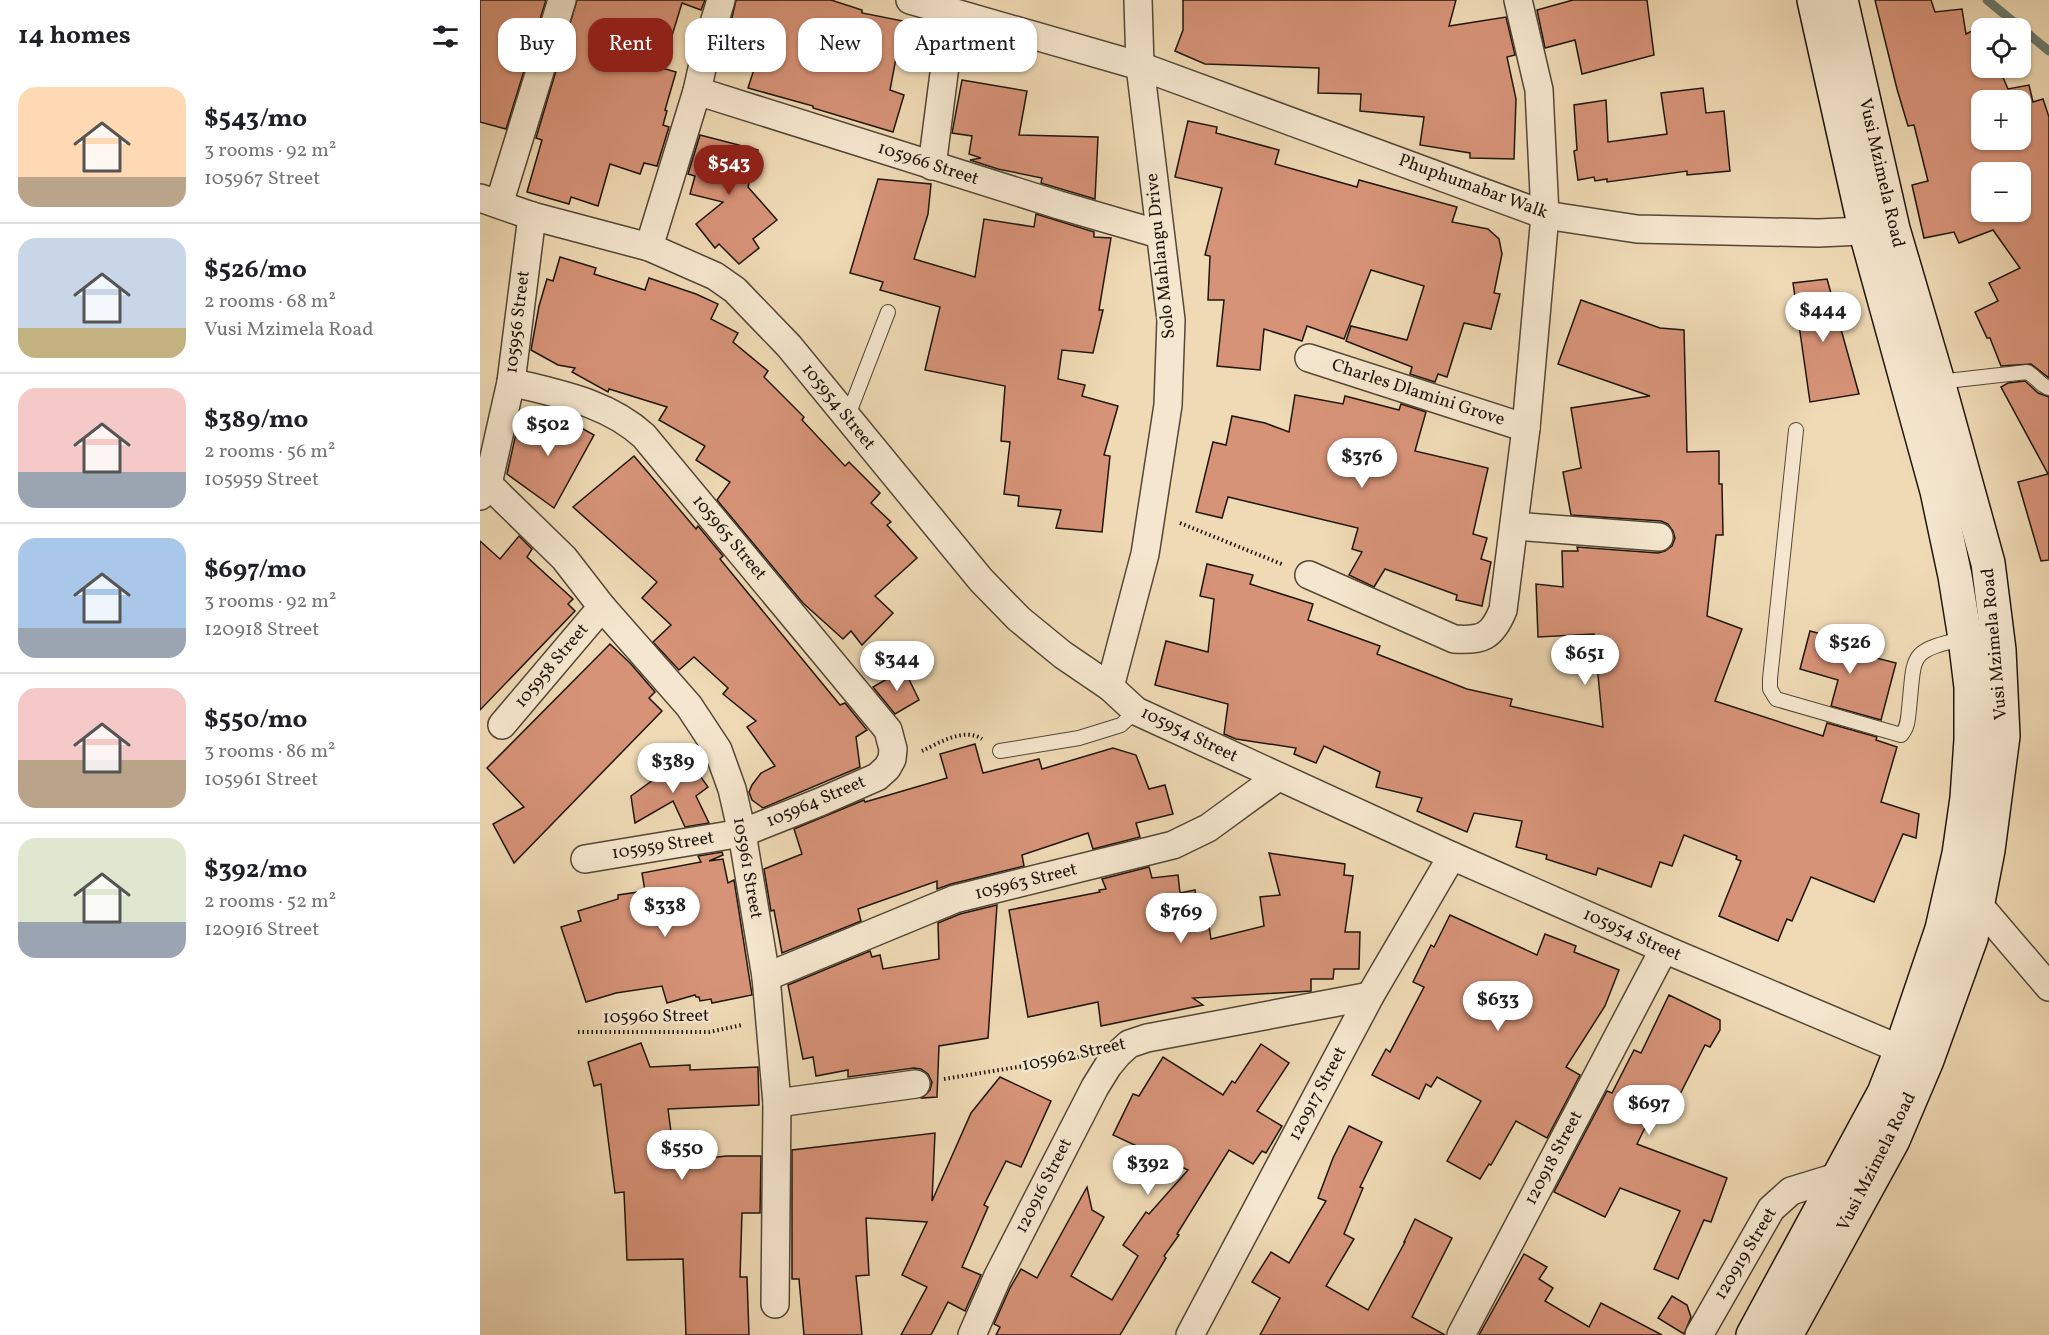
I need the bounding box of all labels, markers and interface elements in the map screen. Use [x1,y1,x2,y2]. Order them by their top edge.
text: 14 homes [18,18,131,54]
chip: Buy [498,18,576,72]
chip: Rent [588,18,673,72]
chip: Filters [685,18,786,72]
chip: New [798,18,882,72]
chip: Apartment [894,18,1037,72]
map controls [1971,18,2031,222]
button: locate [1971,18,2031,78]
icon: filters [429,20,462,53]
button: + [1971,90,2031,150]
street label: Vusi Mzimela Road [1852,96,1910,250]
text: $543/mo [204,101,307,137]
icon: home [66,111,138,183]
street label: 105966 Street [874,136,982,192]
text: 3 rooms · 92 m² [204,137,336,165]
pin: $543 [693,145,765,196]
street label: Phuphumabar Walk [1395,148,1552,226]
text: $543 [708,150,750,178]
button: − [1971,162,2031,222]
text: 105967 Street [204,165,320,193]
street label: Solo Mahlangu Drive [1140,172,1182,340]
text: $526/mo [204,252,307,288]
icon: home [66,262,138,334]
street label: 105956 Street [499,269,537,375]
text: 2 rooms · 68 m² [204,288,336,316]
pin: $444 [1787,292,1859,343]
text: $444 [1799,297,1847,325]
text: Vusi Mzimela Road [204,316,374,344]
street label: Charles Dlamini Grove [1328,353,1508,433]
street label: 105954 Street [795,358,881,456]
text: $389/mo [204,402,308,438]
pin: $502 [512,406,584,457]
text: $502 [526,411,570,439]
icon: home [66,412,138,484]
text: 2 rooms · 56 m² [204,438,335,466]
pin: $376 [1326,438,1398,489]
text: $376 [1341,443,1383,471]
text: 105959 Street [204,466,319,494]
street label: 105965 Street [686,490,772,586]
text: $697/mo [204,552,306,588]
icon: home [66,562,138,634]
street label: Vusi Mzimela Road [1976,567,2014,721]
text: 3 rooms · 92 m² [204,588,336,616]
text: 120918 Street [204,616,319,644]
street label: 105958 Street [509,618,595,714]
pin: $526 [1814,624,1886,675]
text: $526 [1829,629,1871,657]
pin: $651 [1549,635,1621,686]
text: $651 [1565,640,1605,668]
pin: $344 [861,641,933,692]
text: $344 [874,646,920,674]
street label: 105954 Street [1136,701,1242,769]
text: $550/mo [204,702,307,738]
icon: home [66,712,138,784]
text: 3 rooms · 86 m² [204,738,335,766]
pin: $389 [637,743,709,794]
text: $389 [651,748,695,776]
text: 105961 Street [204,766,318,794]
street label: 105964 Street [762,770,870,834]
street label: 105961 Street [726,815,768,921]
street label: 105959 Street [610,826,716,866]
text: $392/mo [204,852,307,888]
street label: 105963 Street [972,857,1080,907]
icon: home [66,862,138,934]
pin: $338 [629,887,701,938]
text: 2 rooms · 52 m² [204,888,336,916]
text: $338 [644,892,686,920]
pin: $769 [1145,893,1217,944]
text: $769 [1160,898,1202,926]
street label: 105954 Street [1579,902,1685,968]
text: 120916 Street [204,916,319,944]
pin: $633 [1462,981,1534,1032]
text: $633 [1477,986,1519,1014]
street label: 105960 Street [602,1004,710,1030]
street label: 105962 Street [1020,1032,1128,1078]
street label: 120917 Street [1283,1043,1353,1145]
pin: $697 [1613,1085,1685,1136]
street label: Vusi Mzimela Road [1831,1088,1923,1236]
text: $697 [1628,1090,1670,1118]
street label: 120918 Street [1519,1106,1589,1210]
pin: $550 [646,1130,718,1181]
street label: 120916 Street [1009,1134,1079,1238]
text: $550 [661,1135,703,1163]
pin: $392 [1112,1145,1184,1196]
text: $392 [1127,1150,1169,1178]
street label: 120919 Street [1709,1203,1783,1305]

